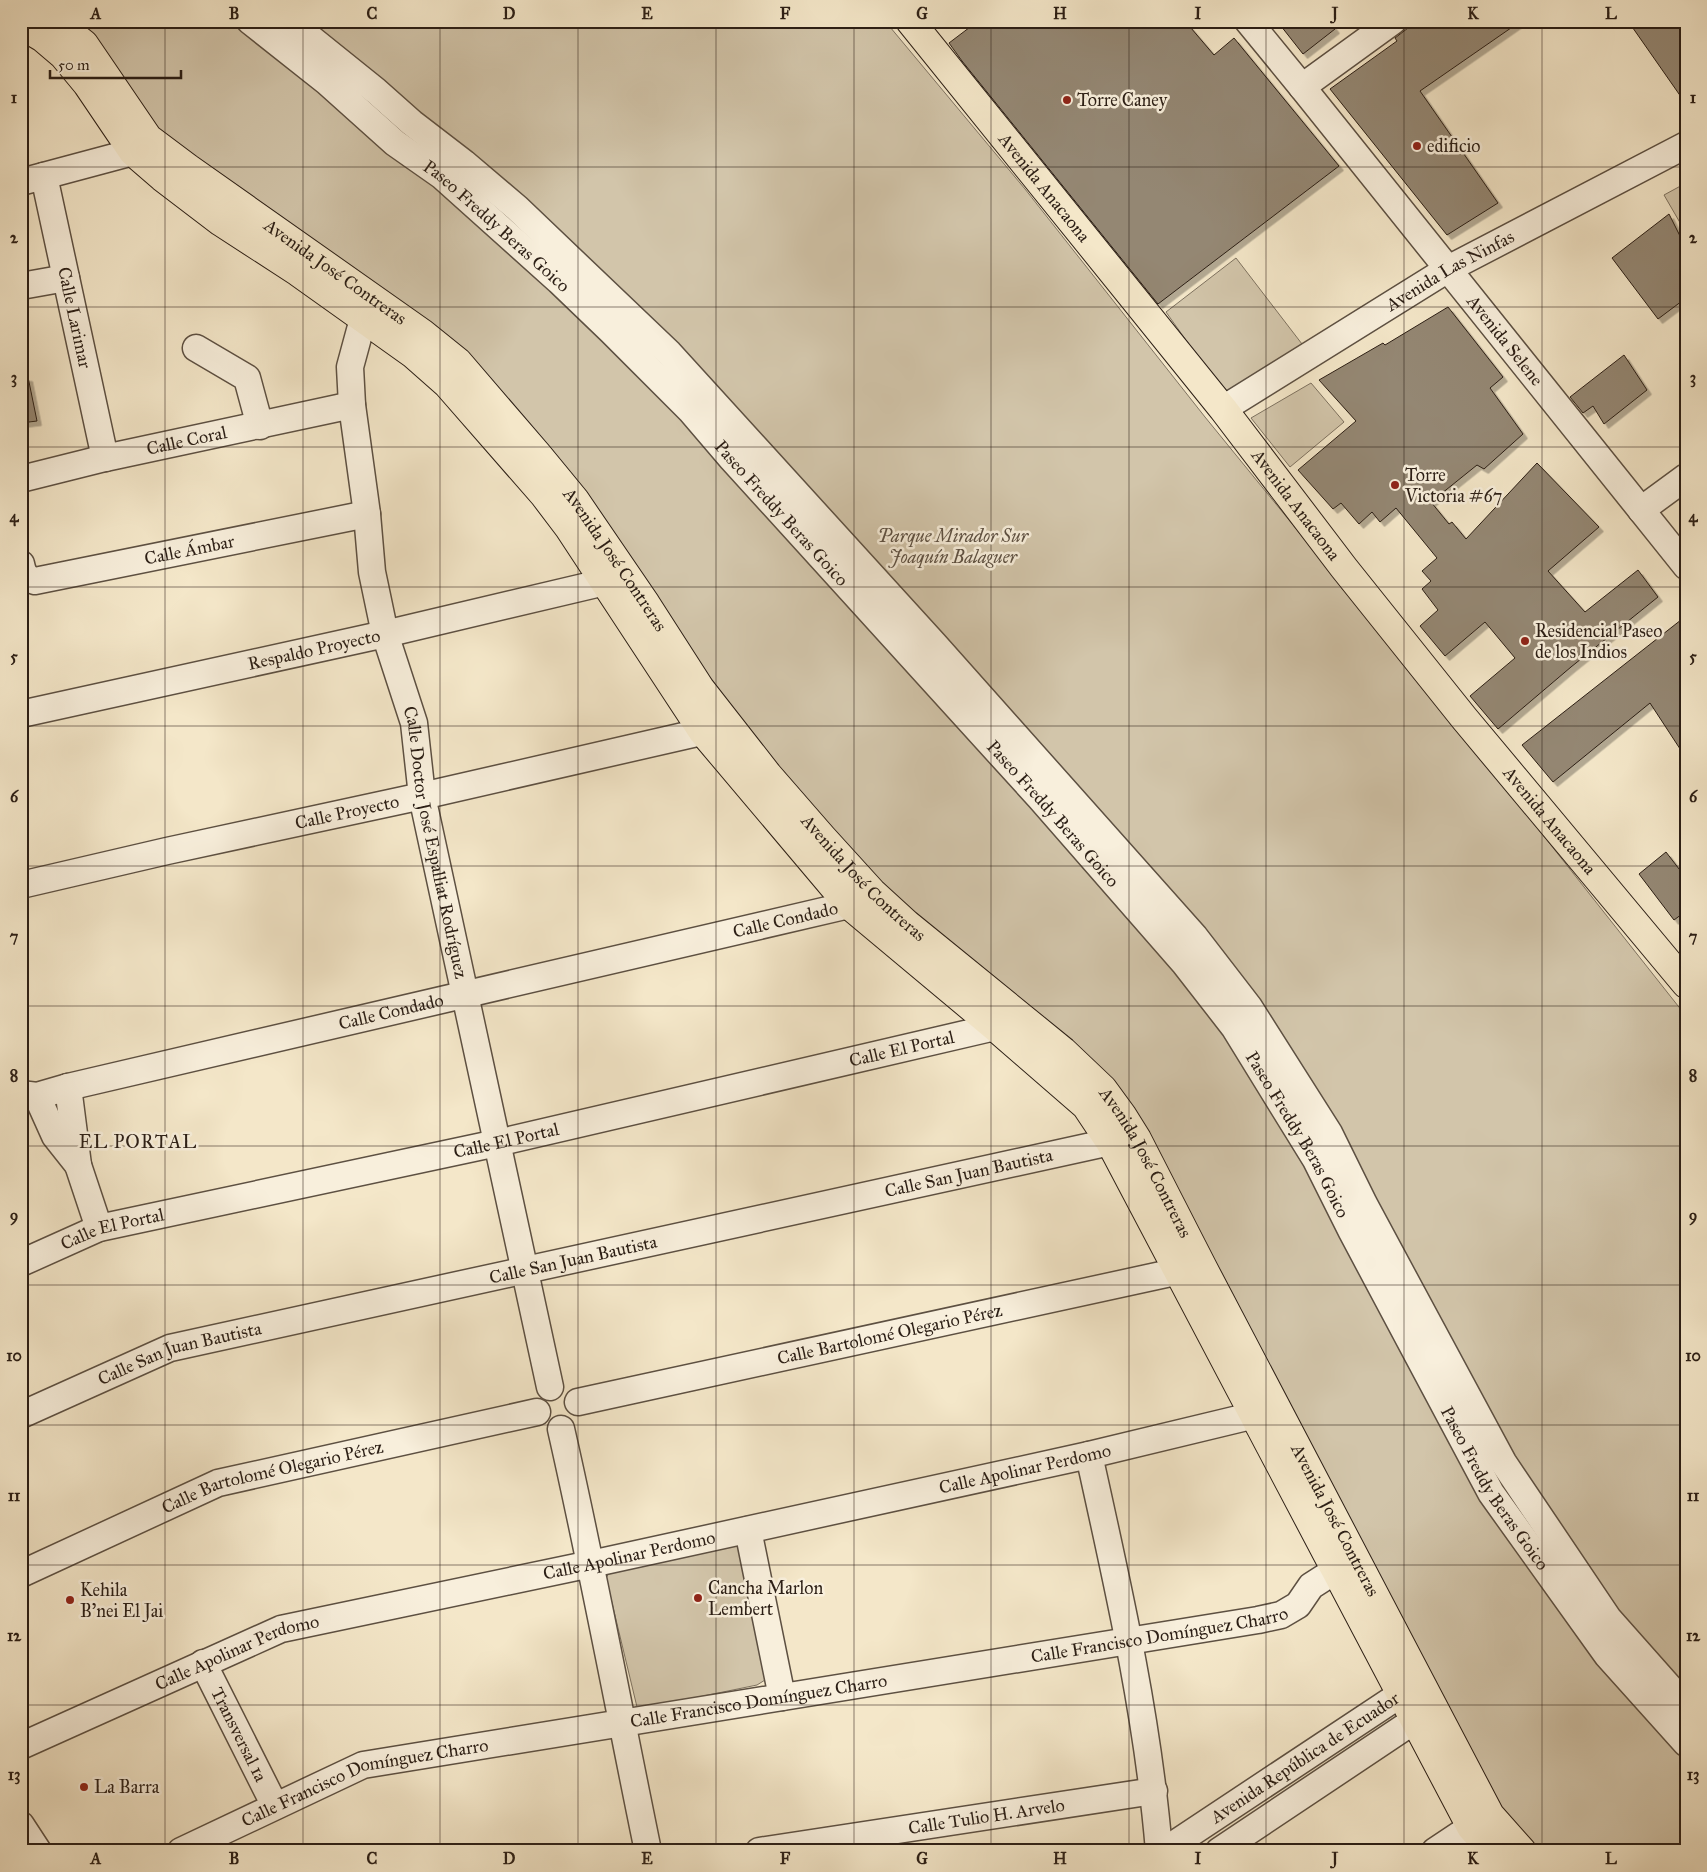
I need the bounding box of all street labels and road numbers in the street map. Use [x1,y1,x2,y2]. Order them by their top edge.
street label: Avenida Anacaona [993,128,1095,247]
street label: Paseo Freddy Beras Goico [419,155,575,297]
street label: Avenida José Contreras [259,214,411,330]
street label: Avenida Las Ninfas [1381,225,1518,316]
street label: Calle Larimar [53,265,96,371]
street label: Avenida Selene [1462,290,1548,390]
street label: Calle Coral [144,421,229,460]
street label: Paseo Freddy Beras Goico [710,436,853,591]
street label: Avenida Anacaona [1246,444,1345,565]
street label: Avenida José Contreras [558,482,672,636]
street label: Calle Ámbar [142,530,237,570]
street label: Respaldo Proyecto [246,624,382,675]
street label: Calle Doctor José Espalliat Rodríguez [398,703,472,981]
street label: Paseo Freddy Beras Goico [982,736,1124,892]
street label: Avenida Anacaona [1498,761,1601,879]
street label: Calle Proyecto [293,790,401,834]
street label: Avenida José Contreras [796,809,930,946]
street label: Calle Condado [731,897,840,943]
street label: Calle Condado [336,989,446,1035]
street label: Calle El Portal [847,1026,957,1072]
street label: Paseo Freddy Beras Goico [1241,1047,1354,1222]
street label: Avenida José Contreras [1094,1082,1197,1241]
street label: Calle El Portal [452,1118,561,1163]
street label: Calle San Juan Bautista [883,1144,1055,1202]
street label: Calle El Portal [57,1203,166,1255]
street label: Calle San Juan Bautista [487,1231,659,1289]
street label: Calle Bartolomé Olegario Pérez [775,1299,1004,1369]
street label: Calle San Juan Bautista [94,1317,264,1390]
street label: Paseo Freddy Beras Goico [1436,1402,1554,1574]
street label: Calle Bartolomé Olegario Pérez [158,1436,385,1519]
street label: Calle Apolinar Perdomo [937,1439,1113,1499]
street label: Avenida José Contreras [1286,1439,1384,1600]
street label: Calle Apolinar Perdomo [541,1526,717,1585]
street label: Calle Francisco Domínguez Charro [1029,1602,1292,1668]
street label: Calle Apolinar Perdomo [152,1610,321,1695]
street label: Calle Francisco Domínguez Charro [629,1669,889,1733]
street label: Transversal 1a [206,1684,272,1786]
street label: Avenida República de Ecuador [1206,1687,1404,1829]
street label: Calle Francisco Domínguez Charro [238,1734,490,1832]
street label: Calle Tulio H. Arvelo [907,1794,1066,1839]

